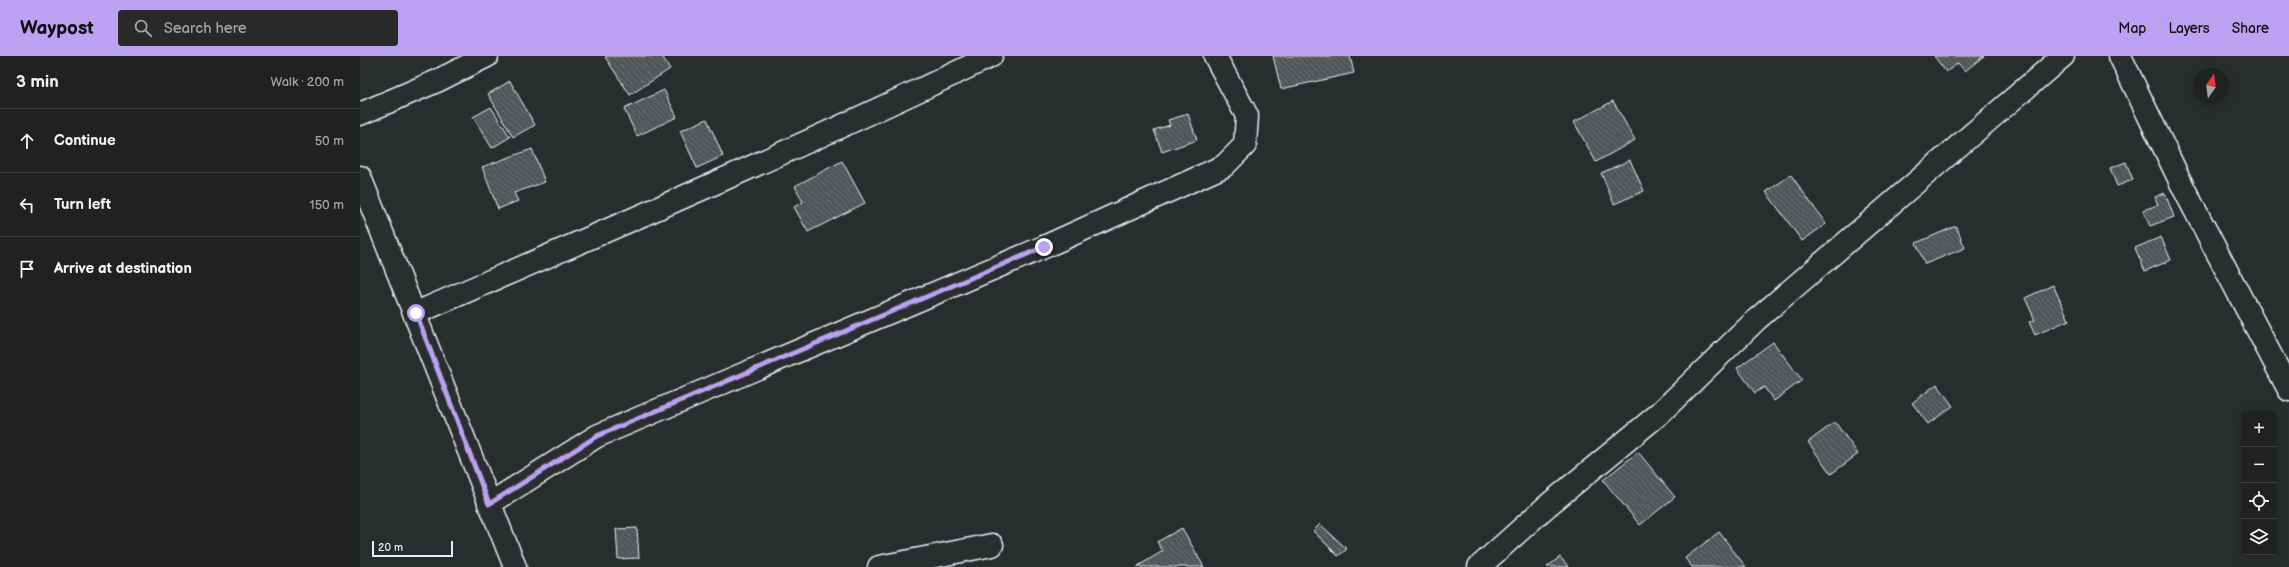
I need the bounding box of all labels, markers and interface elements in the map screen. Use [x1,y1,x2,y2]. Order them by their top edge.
search box [118,10,398,46]
text: Waypost [20,17,94,40]
icon: search [132,17,154,39]
text: Search here [164,19,247,38]
text: Map [2118,20,2146,37]
text: Layers [2168,20,2210,37]
text: Share [2232,20,2269,37]
north arrow [2193,68,2229,104]
text: 3 min [16,72,59,92]
text: Walk · 200 m [271,74,344,90]
icon: ahead [16,130,38,152]
text: Continue [54,131,116,150]
text: 50 m [315,133,344,149]
icon: left [16,194,38,216]
text: Turn left [54,195,111,214]
text: 150 m [310,197,344,213]
route end [1035,238,1053,256]
icon: arrive [16,258,38,280]
text: Arrive at destination [54,259,192,278]
route start [407,304,425,322]
map controls [2241,411,2277,555]
button: + [2241,411,2277,447]
button: − [2241,447,2277,483]
button: locate [2241,483,2277,519]
button: layers [2241,519,2277,555]
scale bar [372,539,453,558]
text: 20 m [378,541,403,554]

